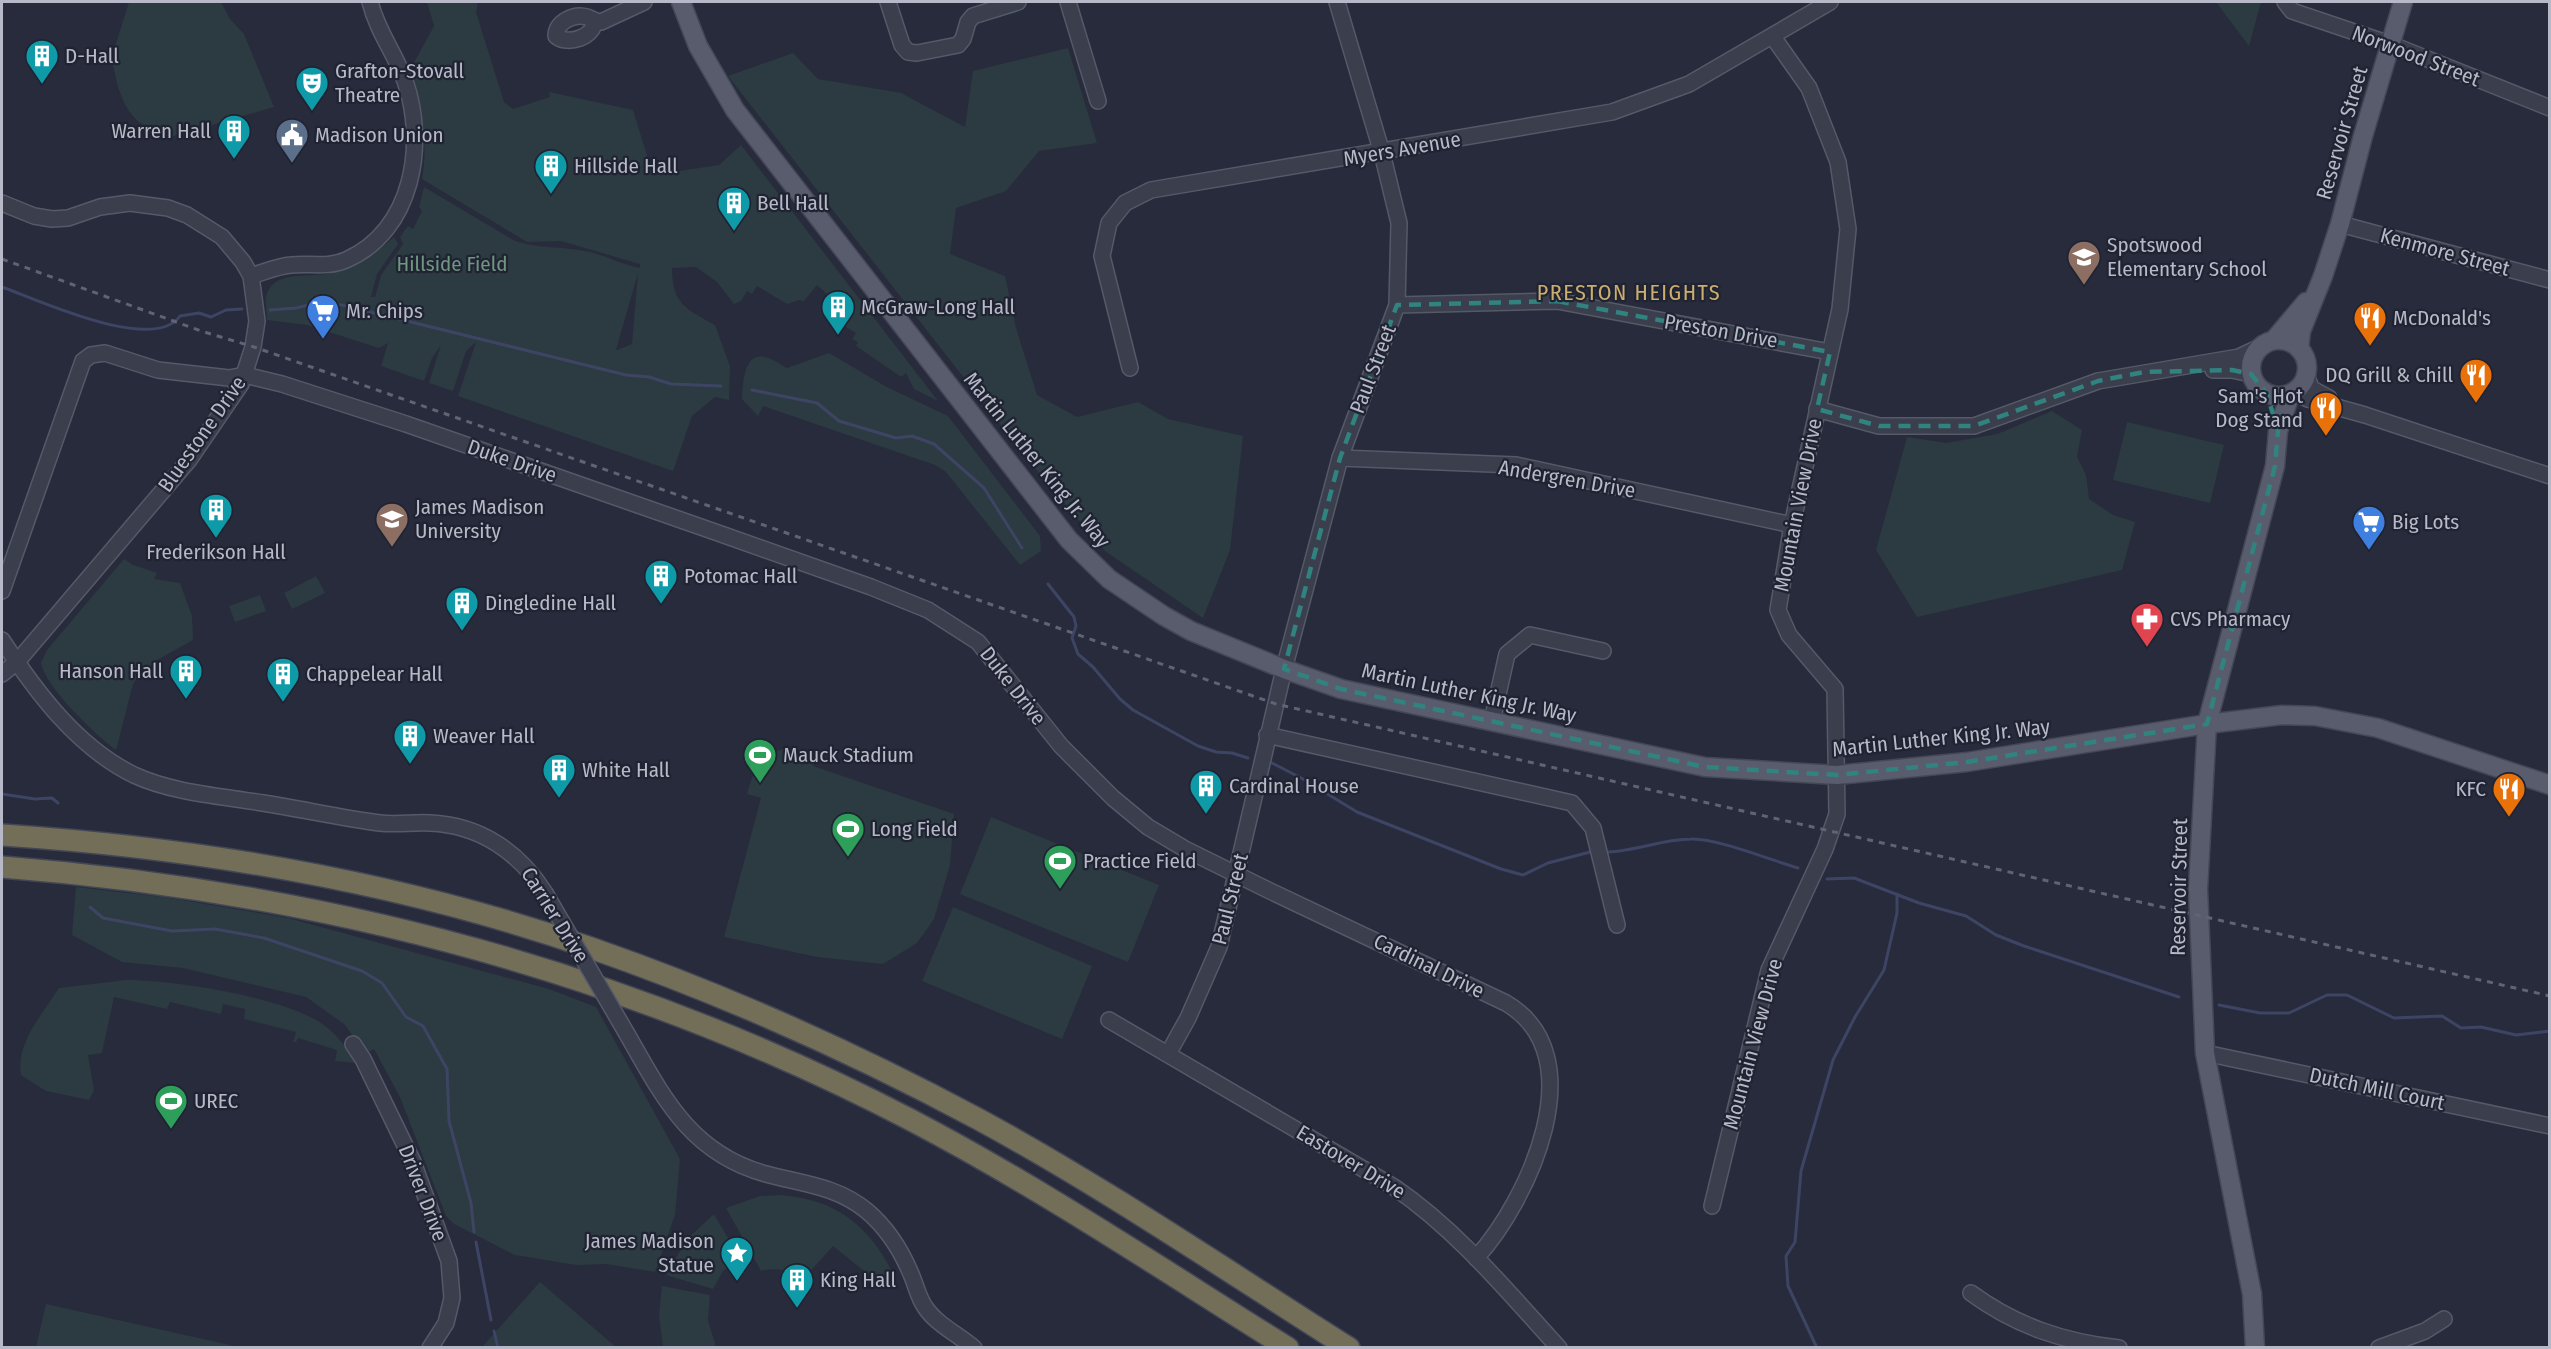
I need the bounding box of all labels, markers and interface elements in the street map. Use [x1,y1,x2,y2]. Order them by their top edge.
street label: Norwood Street [2348,20,2484,92]
building icon: D-Hall [24,38,60,85]
place label: D-Hall [65,43,119,69]
place label: Grafton-Stovall Theatre [335,58,465,108]
street label: Reservoir Street [2311,63,2374,203]
theatre icon: Grafton-Stovall Theatre [294,65,330,112]
building icon: Warren Hall [216,113,252,160]
public building icon: Madison Union [274,117,310,164]
place label: Warren Hall [111,118,211,144]
place label: Madison Union [315,122,444,148]
street label: Myers Avenue [1341,126,1463,172]
building icon: Hillside Hall [533,148,569,195]
place label: Hillside Hall [574,153,678,179]
building icon: Bell Hall [716,185,752,232]
place label: Bell Hall [757,190,829,216]
street label: Kenmore Street [2377,222,2513,282]
place label: Spotswood Elementary School [2107,232,2267,282]
school or university icon: Spotswood Elementary School [2066,239,2102,286]
park label: Hillside Field [397,251,507,277]
district label: PRESTON HEIGHTS [1537,279,1721,306]
building icon: McGraw-Long Hall [820,289,856,336]
supermarket icon: Mr. Chips [305,293,341,340]
place label: McGraw-Long Hall [861,294,1015,320]
place label: Mr. Chips [346,298,423,324]
restaurant icon: McDonald's [2352,300,2388,347]
place label: McDonald's [2393,305,2491,331]
street label: Preston Drive [1662,308,1780,354]
street label: Paul Street [1344,321,1402,417]
restaurant icon: DQ Grill & Chill [2458,357,2494,404]
place label: DQ Grill & Chill [2325,362,2453,388]
street label: Martin Luther King Jr. Way [958,367,1116,554]
street label: Bluestone Drive [152,371,252,497]
place label: Sam's Hot Dog Stand [2215,383,2303,433]
restaurant icon: Sam's Hot Dog Stand [2308,390,2344,437]
street label: Mountain View Drive [1768,416,1828,594]
street label: Duke Drive [464,434,560,488]
street label: Andergren Drive [1497,454,1637,504]
building icon: Frederikson Hall [198,492,234,539]
place label: James Madison University [415,494,544,544]
school or university icon: James Madison University [374,501,410,548]
supermarket icon: Big Lots [2351,504,2387,551]
place label: Big Lots [2392,509,2459,535]
place label: Frederikson Hall [146,539,286,565]
building icon: Potomac Hall [643,558,679,605]
place label: Potomac Hall [684,563,798,589]
building icon: Dingledine Hall [444,585,480,632]
place label: Dingledine Hall [485,590,617,616]
pharmacy icon: CVS Pharmacy [2129,601,2165,648]
place label: CVS Pharmacy [2170,606,2291,632]
street label: Duke Drive [974,642,1052,730]
building icon: Hanson Hall [168,653,204,700]
building icon: Chappelear Hall [265,656,301,703]
place label: Hanson Hall [59,658,163,684]
street label: Martin Luther King Jr. Way [1359,658,1579,729]
place label: Chappelear Hall [306,661,443,687]
street label: Martin Luther King Jr. Way [1831,714,2052,762]
building icon: Weaver Hall [392,718,428,765]
place label: Weaver Hall [433,723,535,749]
sports icon: Mauck Stadium [742,737,778,784]
place label: Mauck Stadium [783,742,914,768]
building icon: White Hall [541,752,577,799]
place label: White Hall [582,757,670,783]
building icon: Cardinal House [1188,768,1224,815]
restaurant icon: KFC [2491,771,2527,818]
place label: Cardinal House [1229,773,1359,799]
place label: KFC [2455,776,2486,802]
sports icon: Long Field [830,811,866,858]
place label: Long Field [871,816,958,842]
street label: Reservoir Street [2165,818,2193,956]
sports icon: Practice Field [1042,843,1078,890]
place label: Practice Field [1083,848,1196,874]
street label: Paul Street [1206,850,1254,947]
street label: Carrier Drive [515,862,595,968]
street label: Cardinal Drive [1369,928,1489,1004]
street label: Mountain View Drive [1718,956,1788,1132]
street label: Dutch Mill Court [2307,1062,2447,1116]
sports icon: UREC [153,1083,189,1130]
place label: UREC [194,1088,238,1114]
street label: Eastover Drive [1292,1119,1410,1205]
street label: Driver Drive [393,1141,453,1245]
place label: James Madison Statue [585,1228,714,1278]
place icon: James Madison Statue [719,1235,755,1282]
building icon: King Hall [779,1262,815,1309]
place label: King Hall [820,1267,897,1293]

